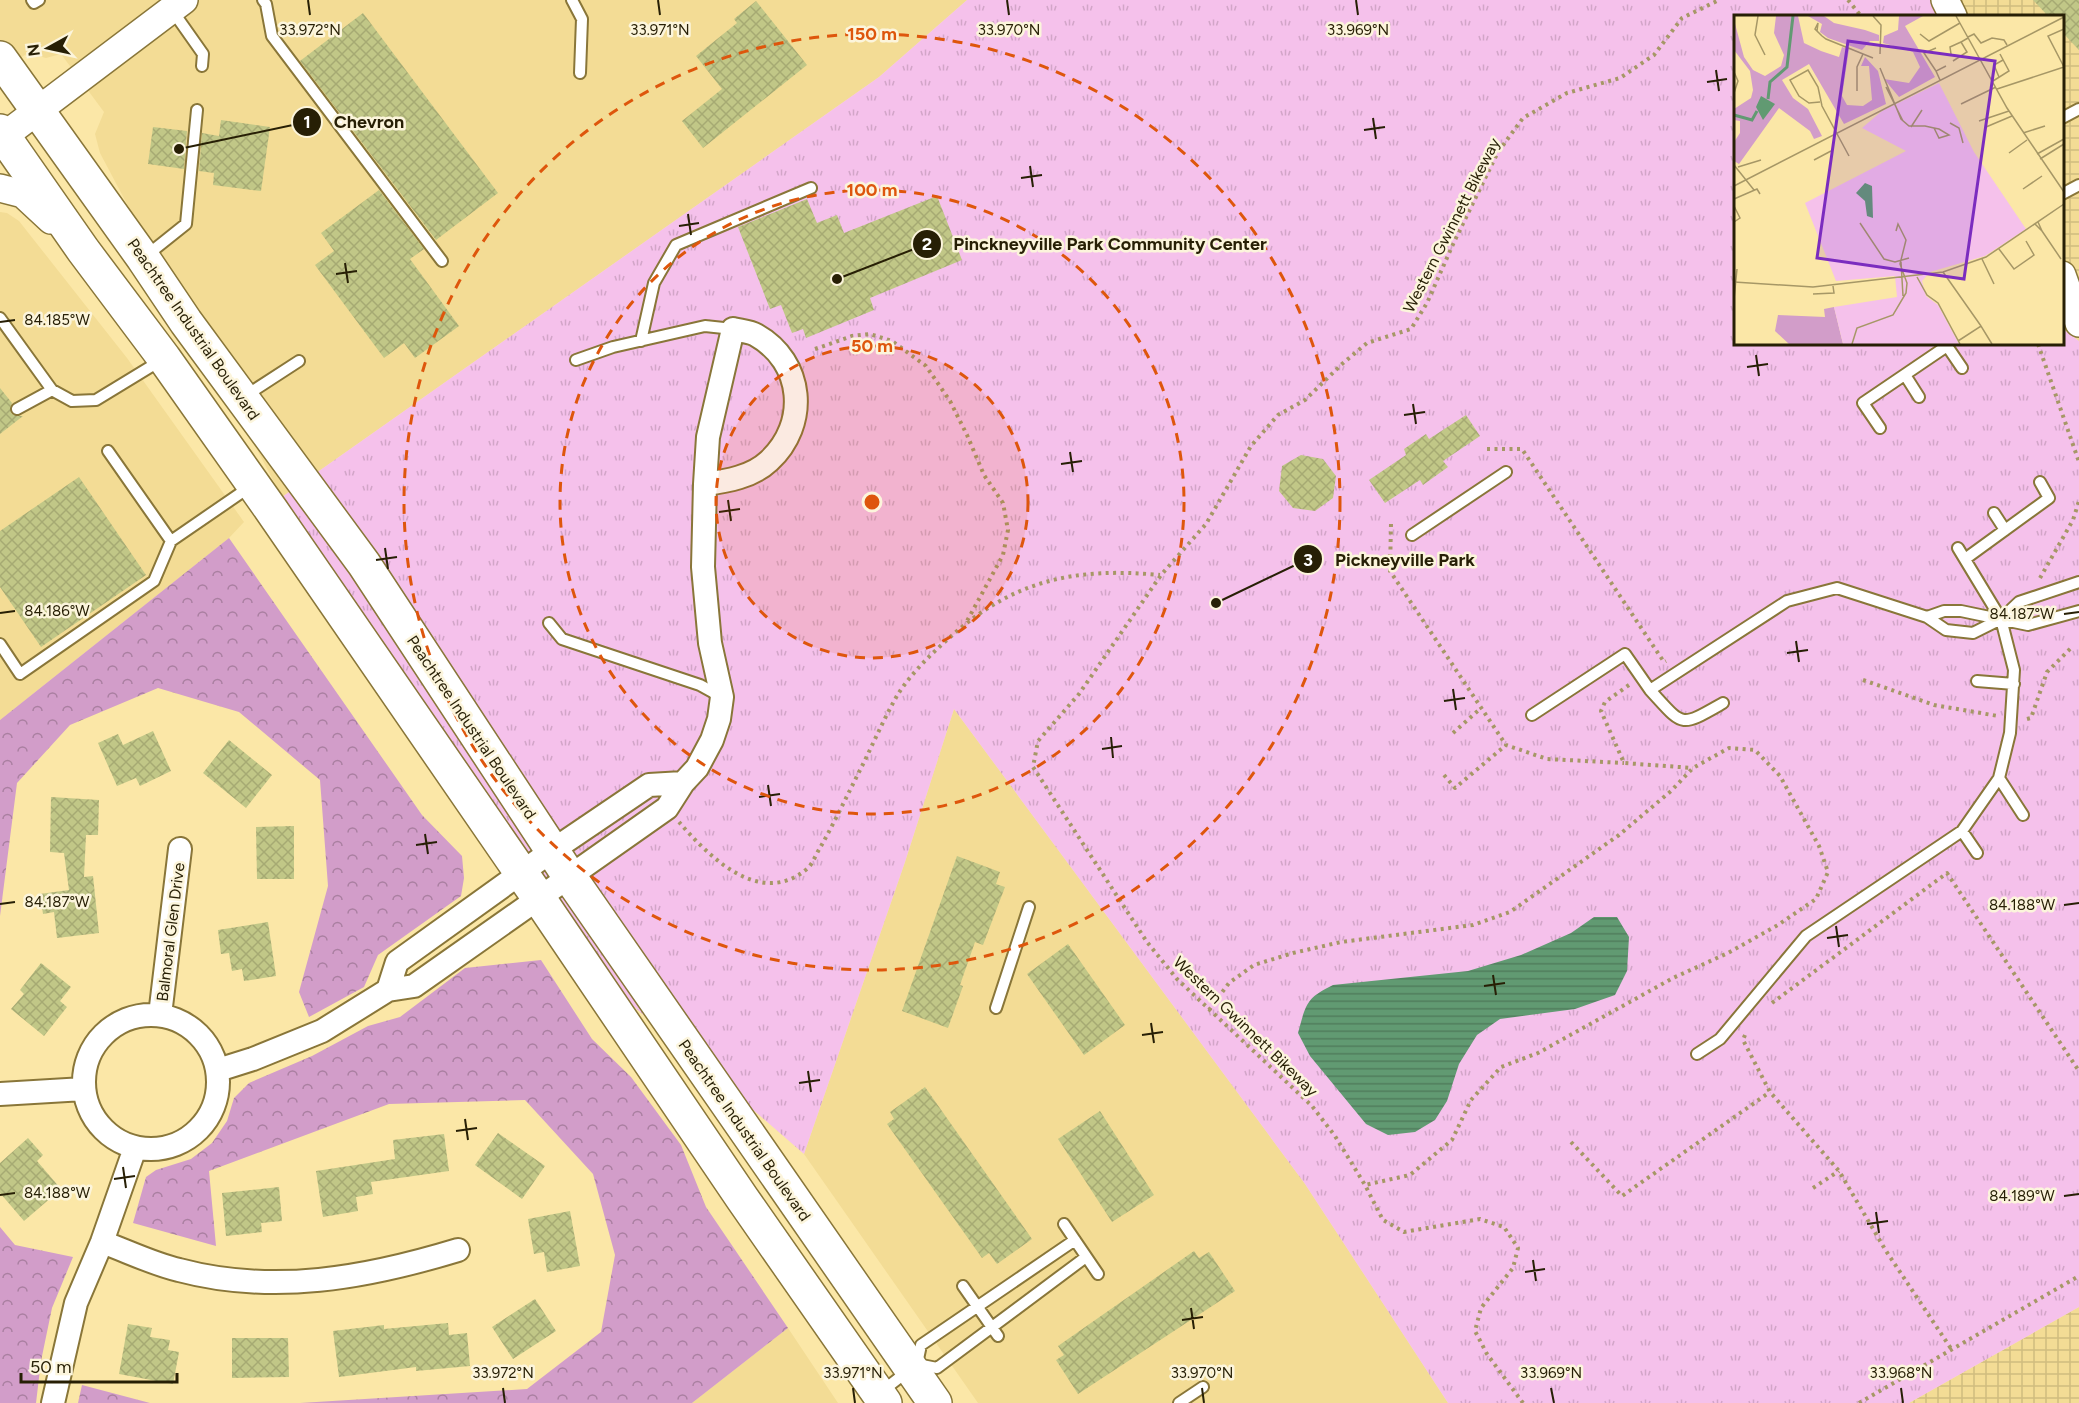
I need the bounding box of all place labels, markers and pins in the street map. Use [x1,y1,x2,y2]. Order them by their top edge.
callout: Chevron [292,104,416,140]
callout: Pinckneyville Park Community Center [912,226,1279,262]
centre of rings [862,492,882,512]
callout: Pickneyville Park [1293,541,1487,577]

